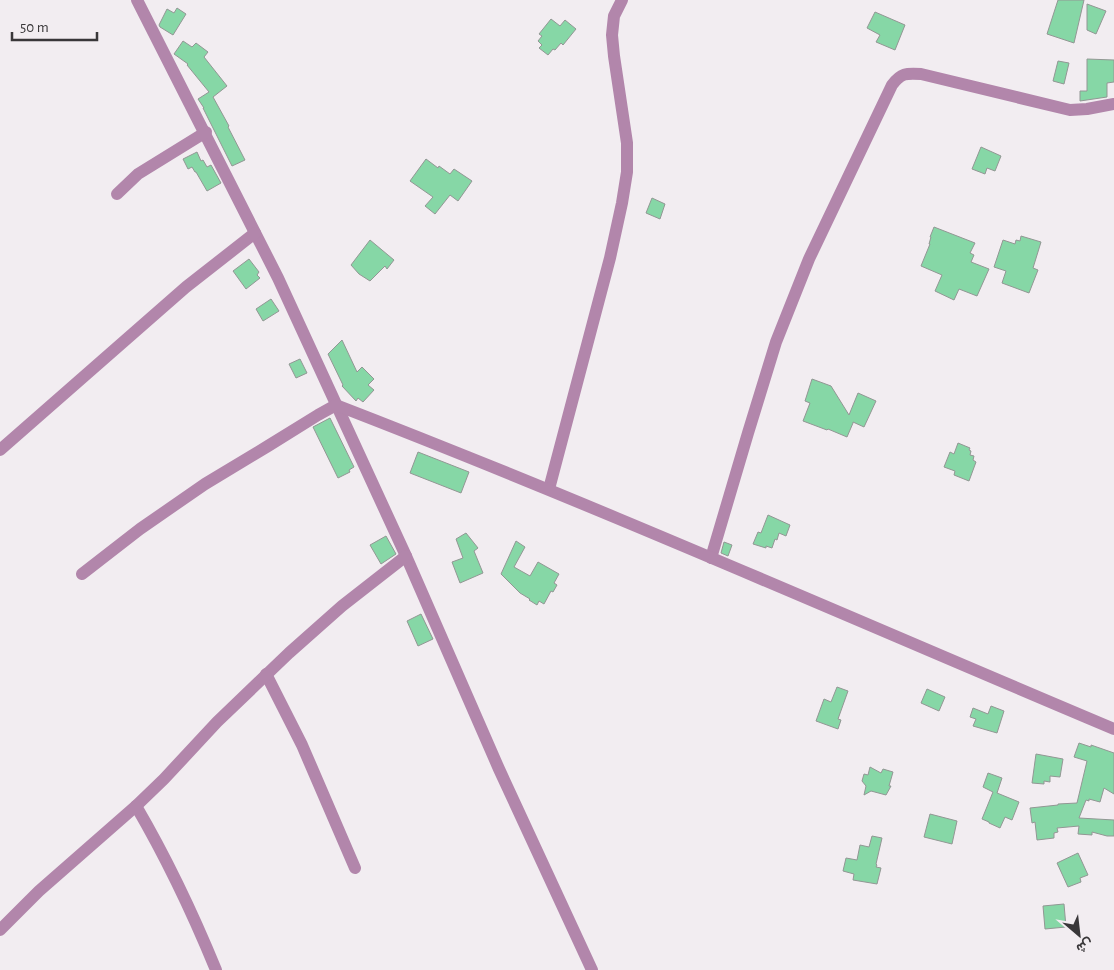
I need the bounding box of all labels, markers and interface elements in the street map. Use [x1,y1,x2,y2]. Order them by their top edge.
scale bar [12,10,98,42]
text: 50 m [20,20,49,35]
north arrow [1054,910,1104,960]
text: ش [1073,935,1095,956]

